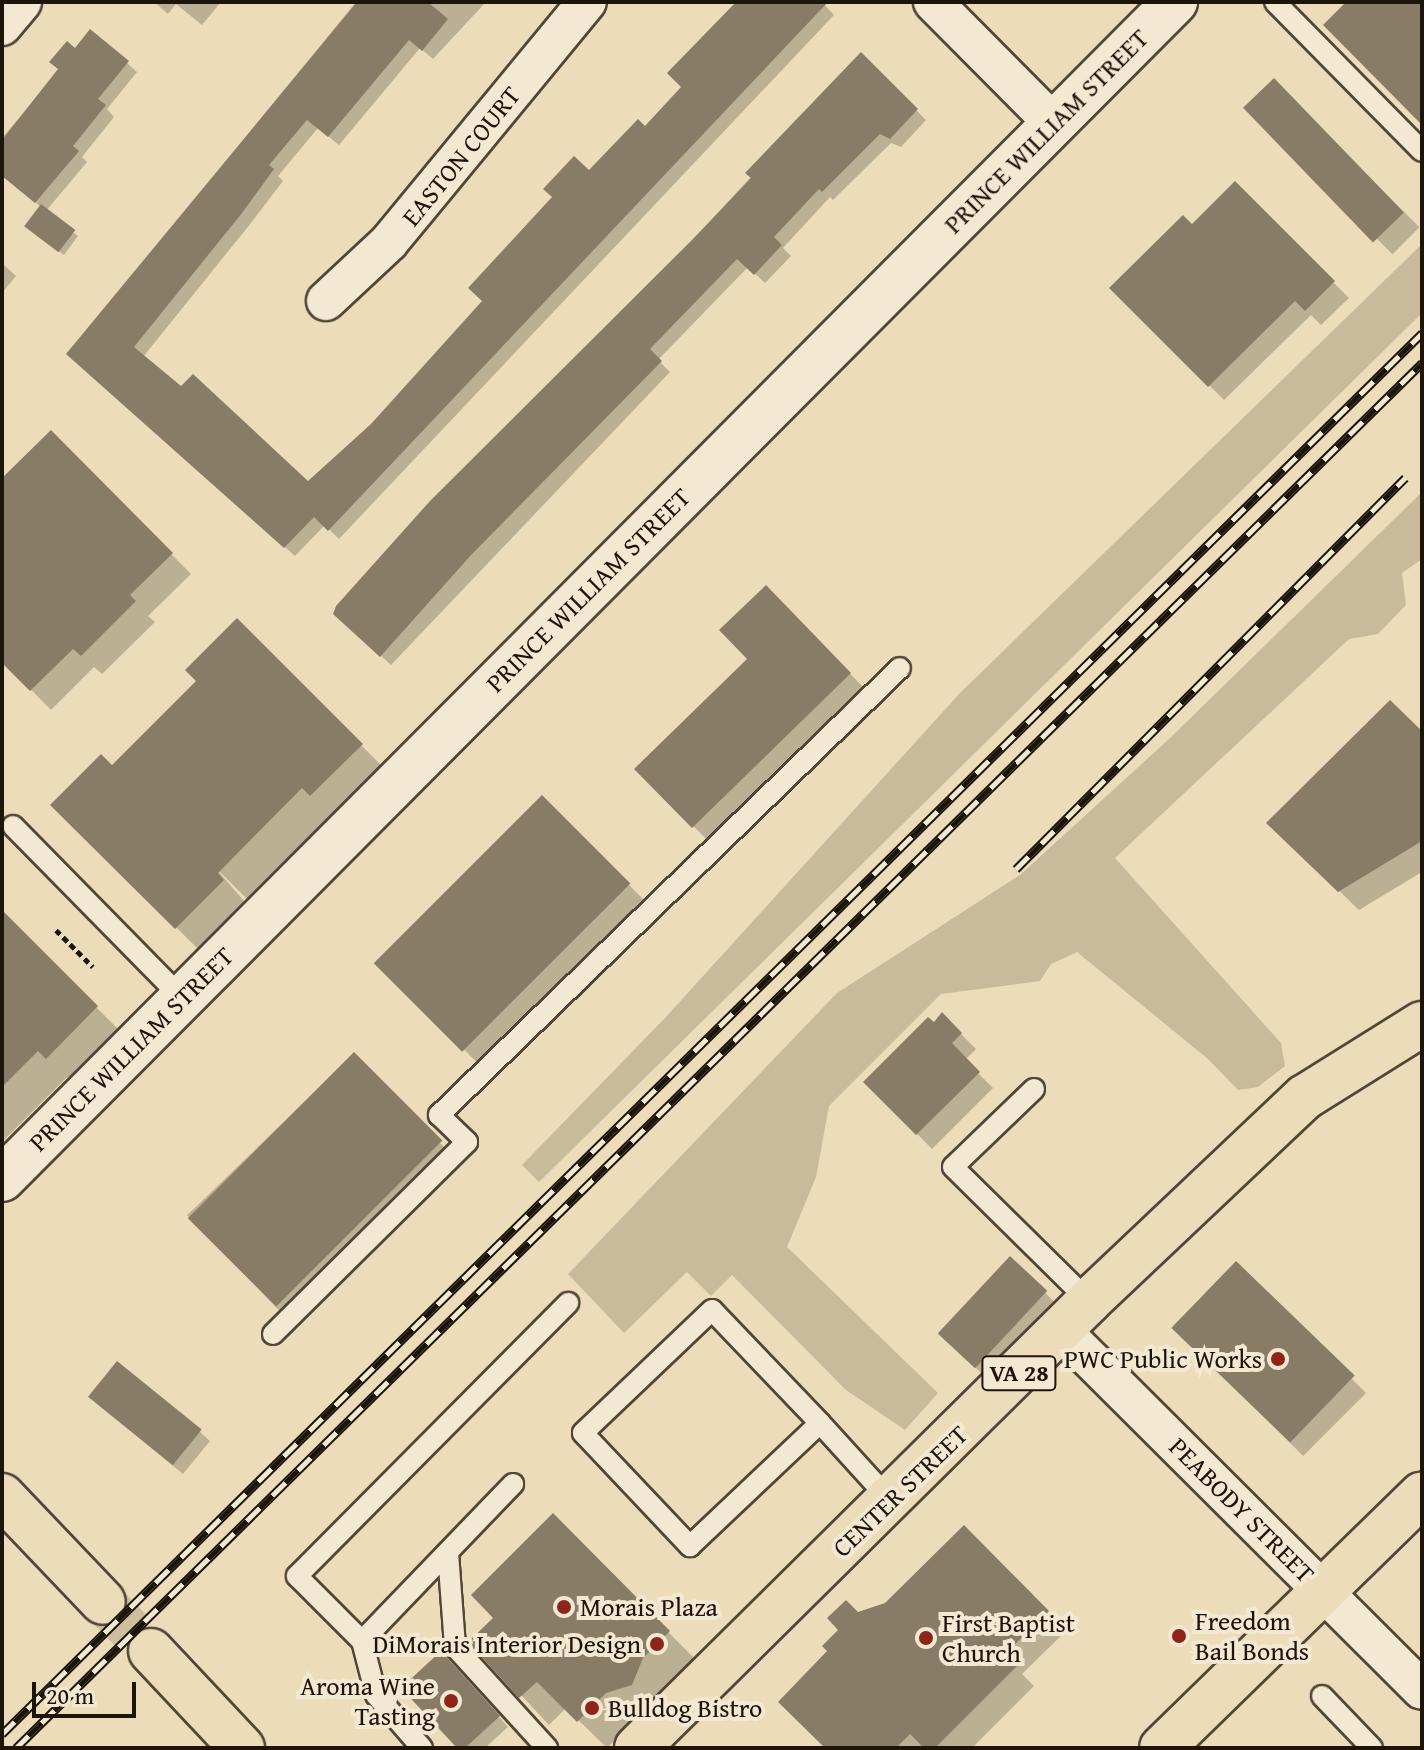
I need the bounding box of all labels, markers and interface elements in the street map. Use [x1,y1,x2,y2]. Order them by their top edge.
street label: PRINCE WILLIAM STREET [937,22,1155,240]
street label: EASTON COURT [395,80,527,232]
street label: PRINCE WILLIAM STREET [479,481,697,699]
street label: PRINCE WILLIAM STREET [22,940,240,1158]
place label: PWC Public Works [1064,1343,1262,1375]
marker: PWC Public Works [1269,1350,1287,1368]
road number: VA 28 [981,1353,1057,1393]
street label: CENTER STREET [826,1419,974,1563]
street label: PEABODY STREET [1163,1431,1321,1589]
place label: Morais Plaza [580,1591,718,1623]
marker: Morais Plaza [555,1598,573,1616]
place label: Freedom Bail Bonds [1195,1605,1309,1666]
place label: First Baptist Church [942,1607,1075,1668]
marker: Freedom Bail Bonds [1170,1627,1188,1645]
place label: DiMorais Interior Design [372,1628,641,1660]
marker: First Baptist Church [917,1629,935,1647]
marker: DiMorais Interior Design [648,1635,666,1653]
scale bar [36,1666,140,1716]
place label: Aroma Wine Tasting [300,1670,435,1732]
text: 20 m [46,1678,94,1713]
marker: Aroma Wine Tasting [442,1692,460,1710]
place label: Bulldog Bistro [608,1692,762,1724]
marker: Bulldog Bistro [583,1699,601,1717]

